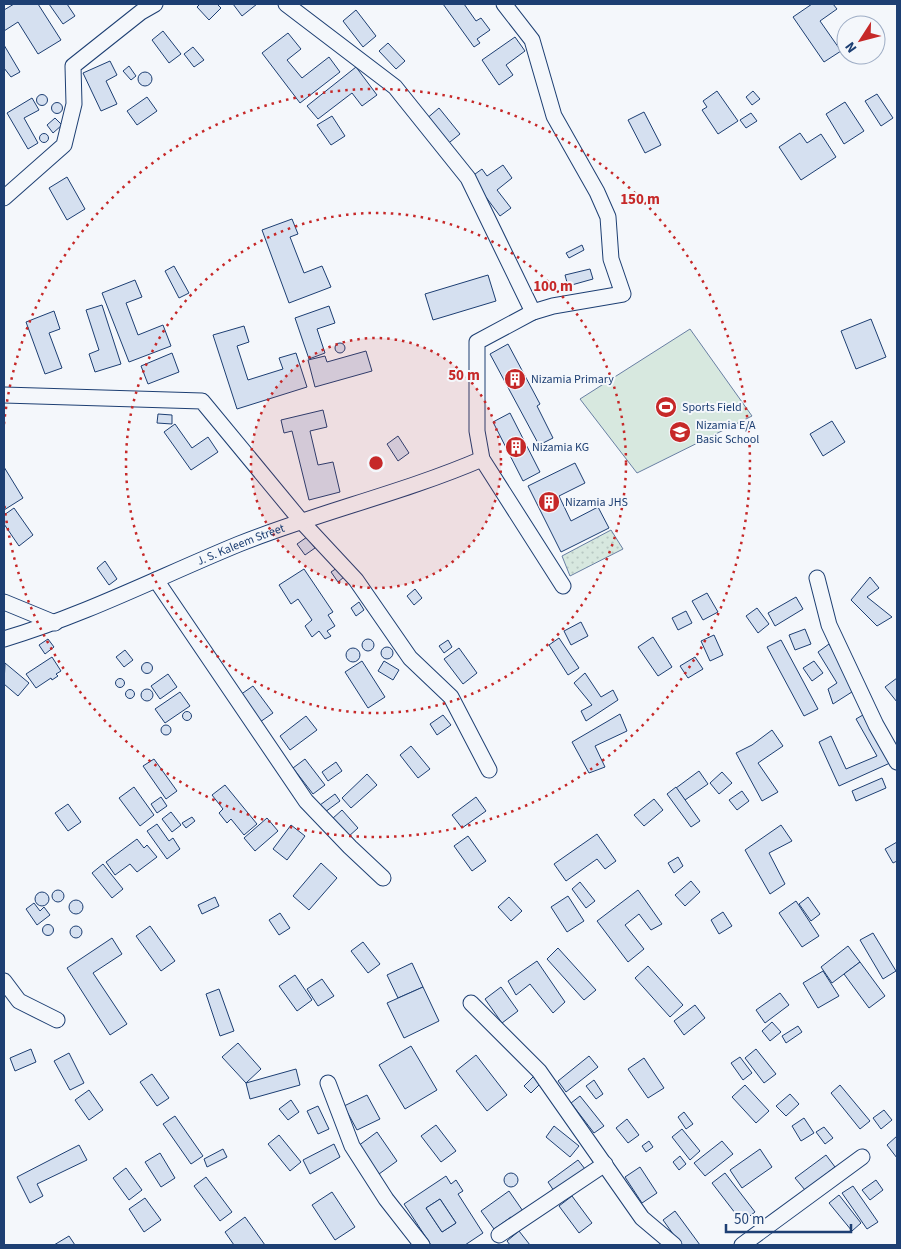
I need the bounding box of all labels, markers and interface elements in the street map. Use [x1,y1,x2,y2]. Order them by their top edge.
north arrow [836,15,886,65]
text: N [840,37,862,57]
text: 150 m [620,189,660,210]
text: 100 m [533,276,573,297]
text: 50 m [448,365,480,386]
building icon: Nizamia Primary [503,367,527,391]
place label: Nizamia Primary [531,371,614,388]
sports icon: Sports Field [654,395,678,419]
place label: Sports Field [682,399,742,416]
place label: Nizamia E/A Basic School [696,417,759,448]
school or university icon: Nizamia E/A Basic School [668,420,692,444]
building icon: Nizamia KG [504,435,528,459]
place label: Nizamia KG [532,439,589,456]
centre of rings [367,454,385,472]
building icon: Nizamia JHS [537,490,561,514]
place label: Nizamia JHS [565,494,628,511]
street label: J. S. Kaleem Street [194,519,287,569]
scale bar [726,1202,851,1234]
text: 50 m [734,1209,764,1230]

